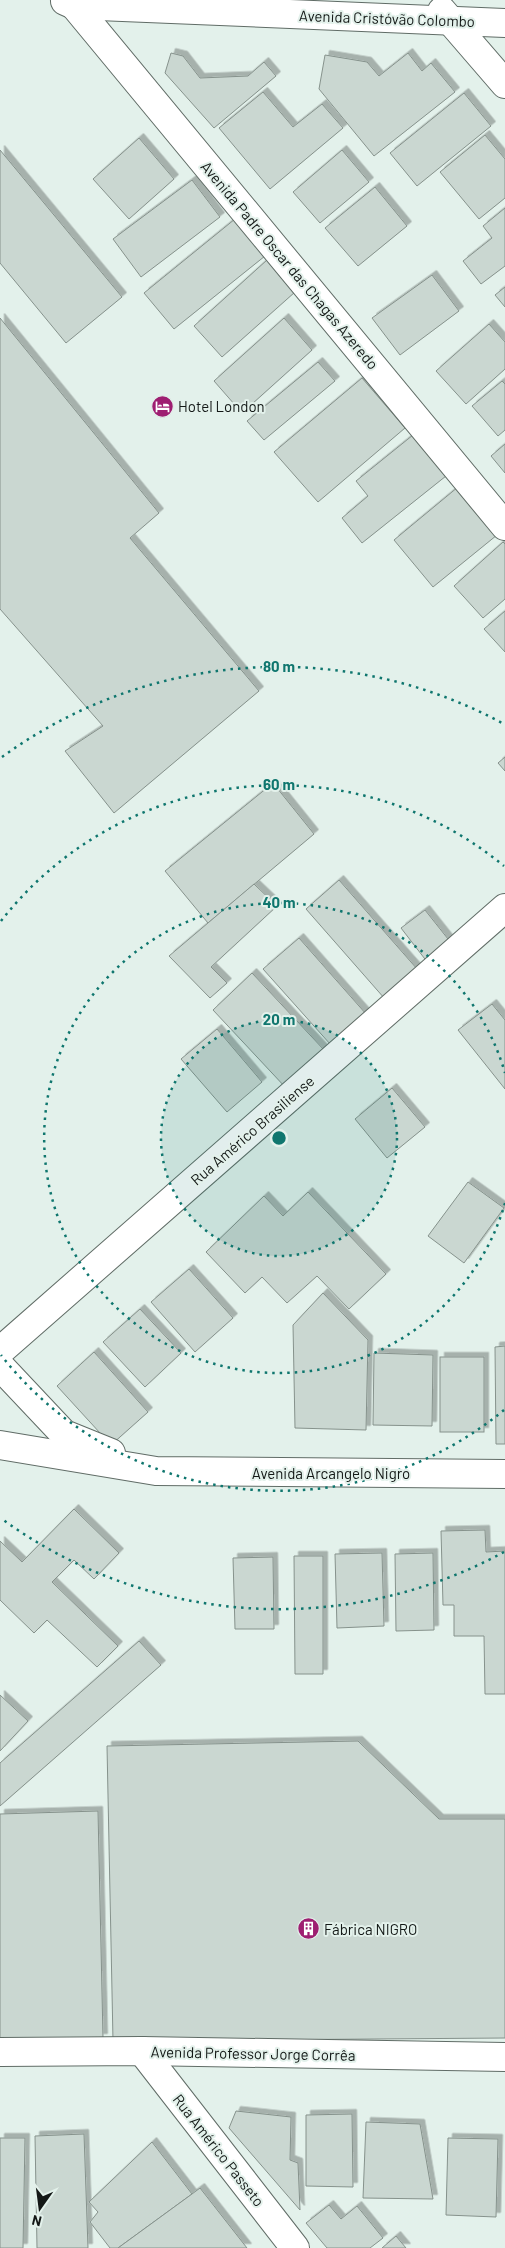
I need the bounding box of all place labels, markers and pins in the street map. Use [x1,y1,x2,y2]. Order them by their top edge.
hotel icon: Hotel London [150,394,174,418]
place label: Hotel London [178,397,265,415]
centre of rings [270,1129,288,1147]
building icon: Fábrica NIGRO [296,1917,320,1941]
place label: Fábrica NIGRO [324,1920,417,1938]

